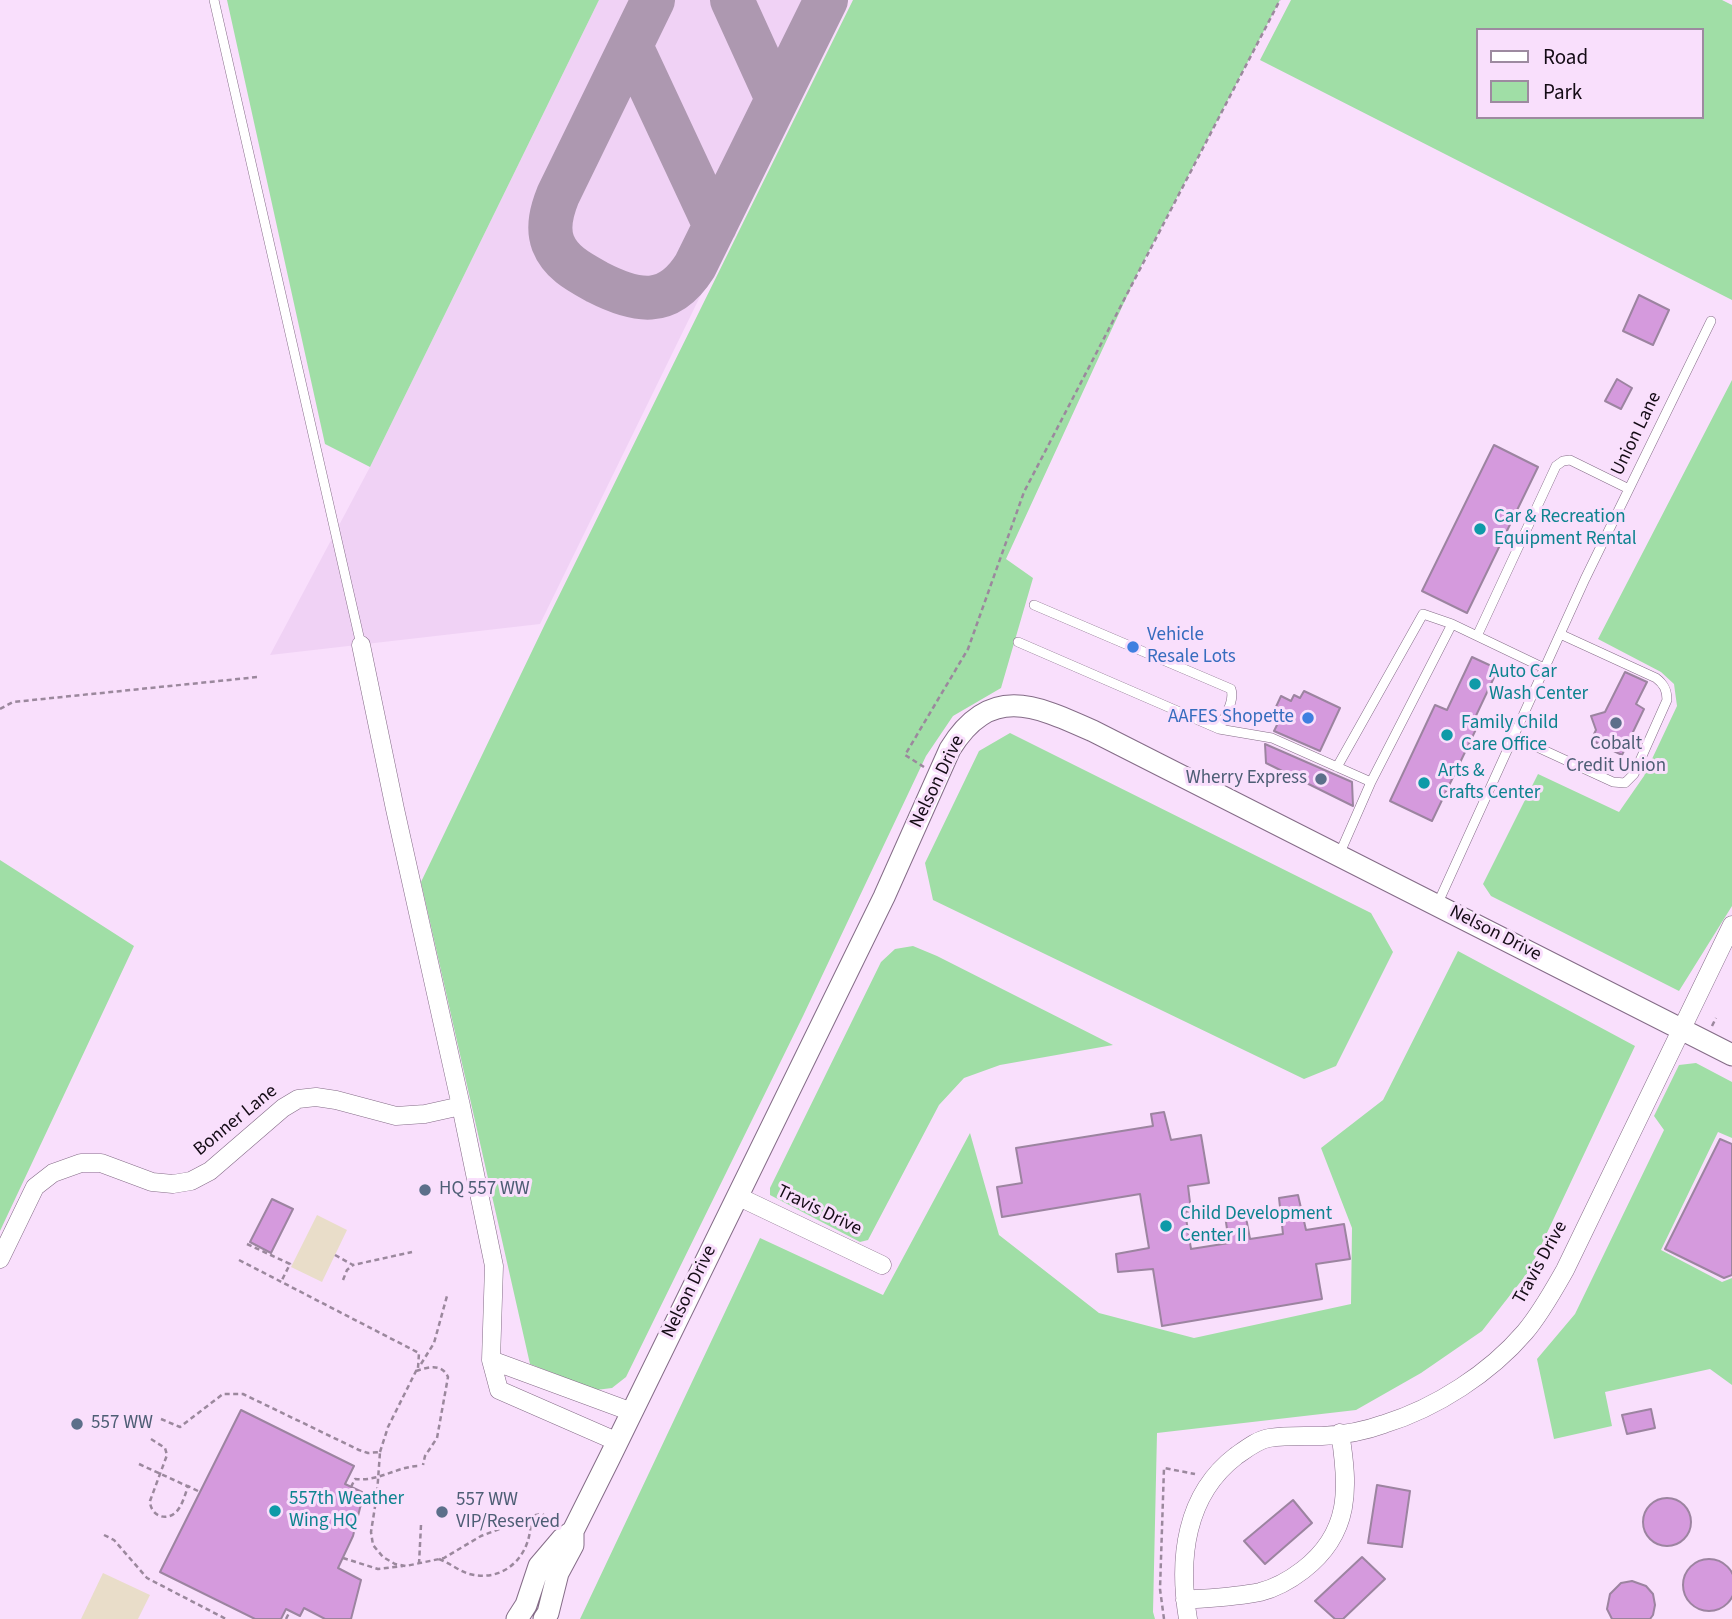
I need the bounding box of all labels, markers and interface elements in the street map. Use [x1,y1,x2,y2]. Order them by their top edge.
legend [1476,28,1704,119]
text: Road [1543,42,1588,72]
text: Park [1543,77,1582,107]
street label: Union Lane [1607,388,1667,480]
place label: Car & Recreation Equipment Rental [1494,507,1637,551]
marker: Car & Recreation Equipment Rental [1472,521,1488,537]
place label: Vehicle Resale Lots [1147,625,1236,669]
marker: Vehicle Resale Lots [1125,639,1141,655]
place label: Auto Car Wash Center [1489,662,1588,706]
marker: Auto Car Wash Center [1467,676,1483,692]
place label: AAFES Shopette [1168,707,1294,729]
marker: AAFES Shopette [1300,710,1316,726]
place label: Family Child Care Office [1461,713,1559,757]
marker: Cobalt Credit Union [1608,715,1624,731]
marker: Family Child Care Office [1439,727,1455,743]
street label: Nelson Drive [906,732,970,832]
place label: Cobalt Credit Union [1566,734,1666,778]
place label: Arts & Crafts Center [1438,761,1540,805]
place label: Wherry Express [1186,768,1307,790]
marker: Wherry Express [1313,771,1329,787]
marker: Arts & Crafts Center [1416,775,1432,791]
street label: Nelson Drive [1445,901,1545,967]
street label: Bonner Lane [190,1080,282,1162]
place label: HQ 557 WW [439,1179,530,1201]
street label: Travis Drive [773,1181,865,1241]
marker: HQ 557 WW [417,1182,433,1198]
place label: Child Development Center II [1180,1204,1332,1248]
street label: Travis Drive [1509,1217,1573,1309]
marker: Child Development Center II [1158,1218,1174,1234]
street label: Nelson Drive [658,1242,722,1342]
place label: 557 WW [91,1413,153,1435]
marker: 557 WW [69,1416,85,1432]
place label: 557th Weather Wing HQ [289,1489,404,1533]
place label: 557 WW VIP/Reserved [456,1490,560,1534]
marker: 557th Weather Wing HQ [267,1503,283,1519]
marker: 557 WW VIP/Reserved [434,1504,450,1520]

